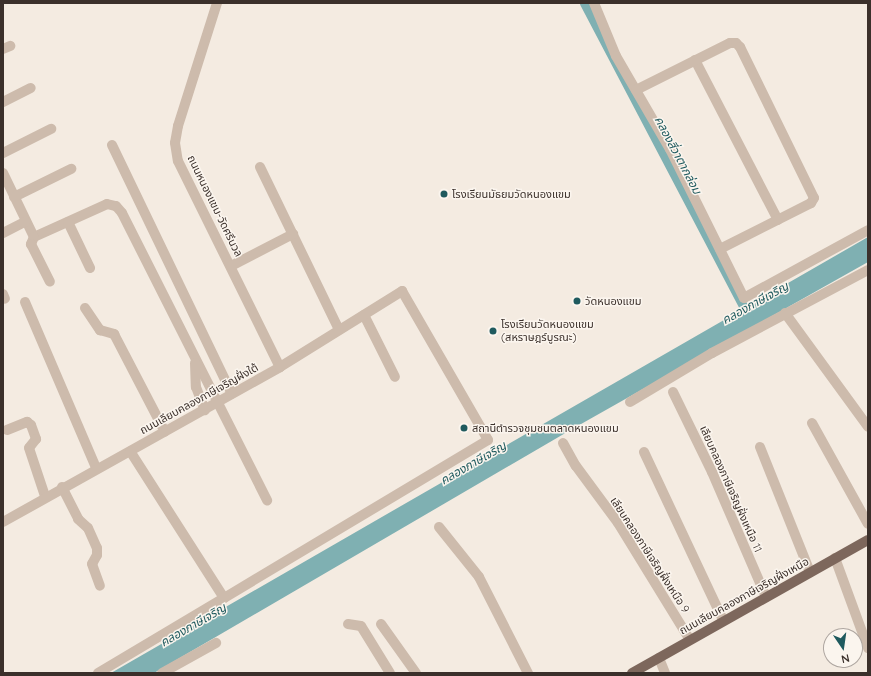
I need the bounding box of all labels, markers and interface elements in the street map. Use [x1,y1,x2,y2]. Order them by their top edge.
water label: คลองสี่วาตากล่อม [651,114,705,196]
street label: ถนนหนองแขม-วัดศรีนวล [185,153,245,259]
place label: โรงเรียนมัธยมวัดหนองแขม [452,187,571,201]
marker: โรงเรียนมัธยมวัดหนองแขม [439,189,449,199]
water label: คลองภาษีเจริญ [719,279,791,327]
place label: วัดหนองแขม [585,294,641,308]
marker: วัดหนองแขม [572,296,582,306]
place label: โรงเรียนวัดหนองแขม (สหราษฎร์บูรณะ) [501,318,594,344]
marker: โรงเรียนวัดหนองแขม (สหราษฎร์บูรณะ) [488,326,498,336]
street label: ถนนเลียบคลองภาษีเจริญฝั่งใต้ [137,361,261,437]
place label: สถานีตำรวจชุมชนตลาดหนองแขม [472,421,619,435]
marker: สถานีตำรวจชุมชนตลาดหนองแขม [459,423,469,433]
street label: เลียบคลองภาษีเจริญฝั่งเหนือ 11 [697,424,765,554]
water label: คลองภาษีเจริญ [437,438,509,488]
street label: เลียบคลองภาษีเจริญฝั่งเหนือ 9 [608,495,692,615]
street label: ถนนเลียบคลองภาษีเจริญฝั่งเหนือ [677,555,811,637]
water label: คลองภาษีเจริญ [157,600,229,650]
north arrow [823,628,863,668]
text: N [840,651,851,666]

